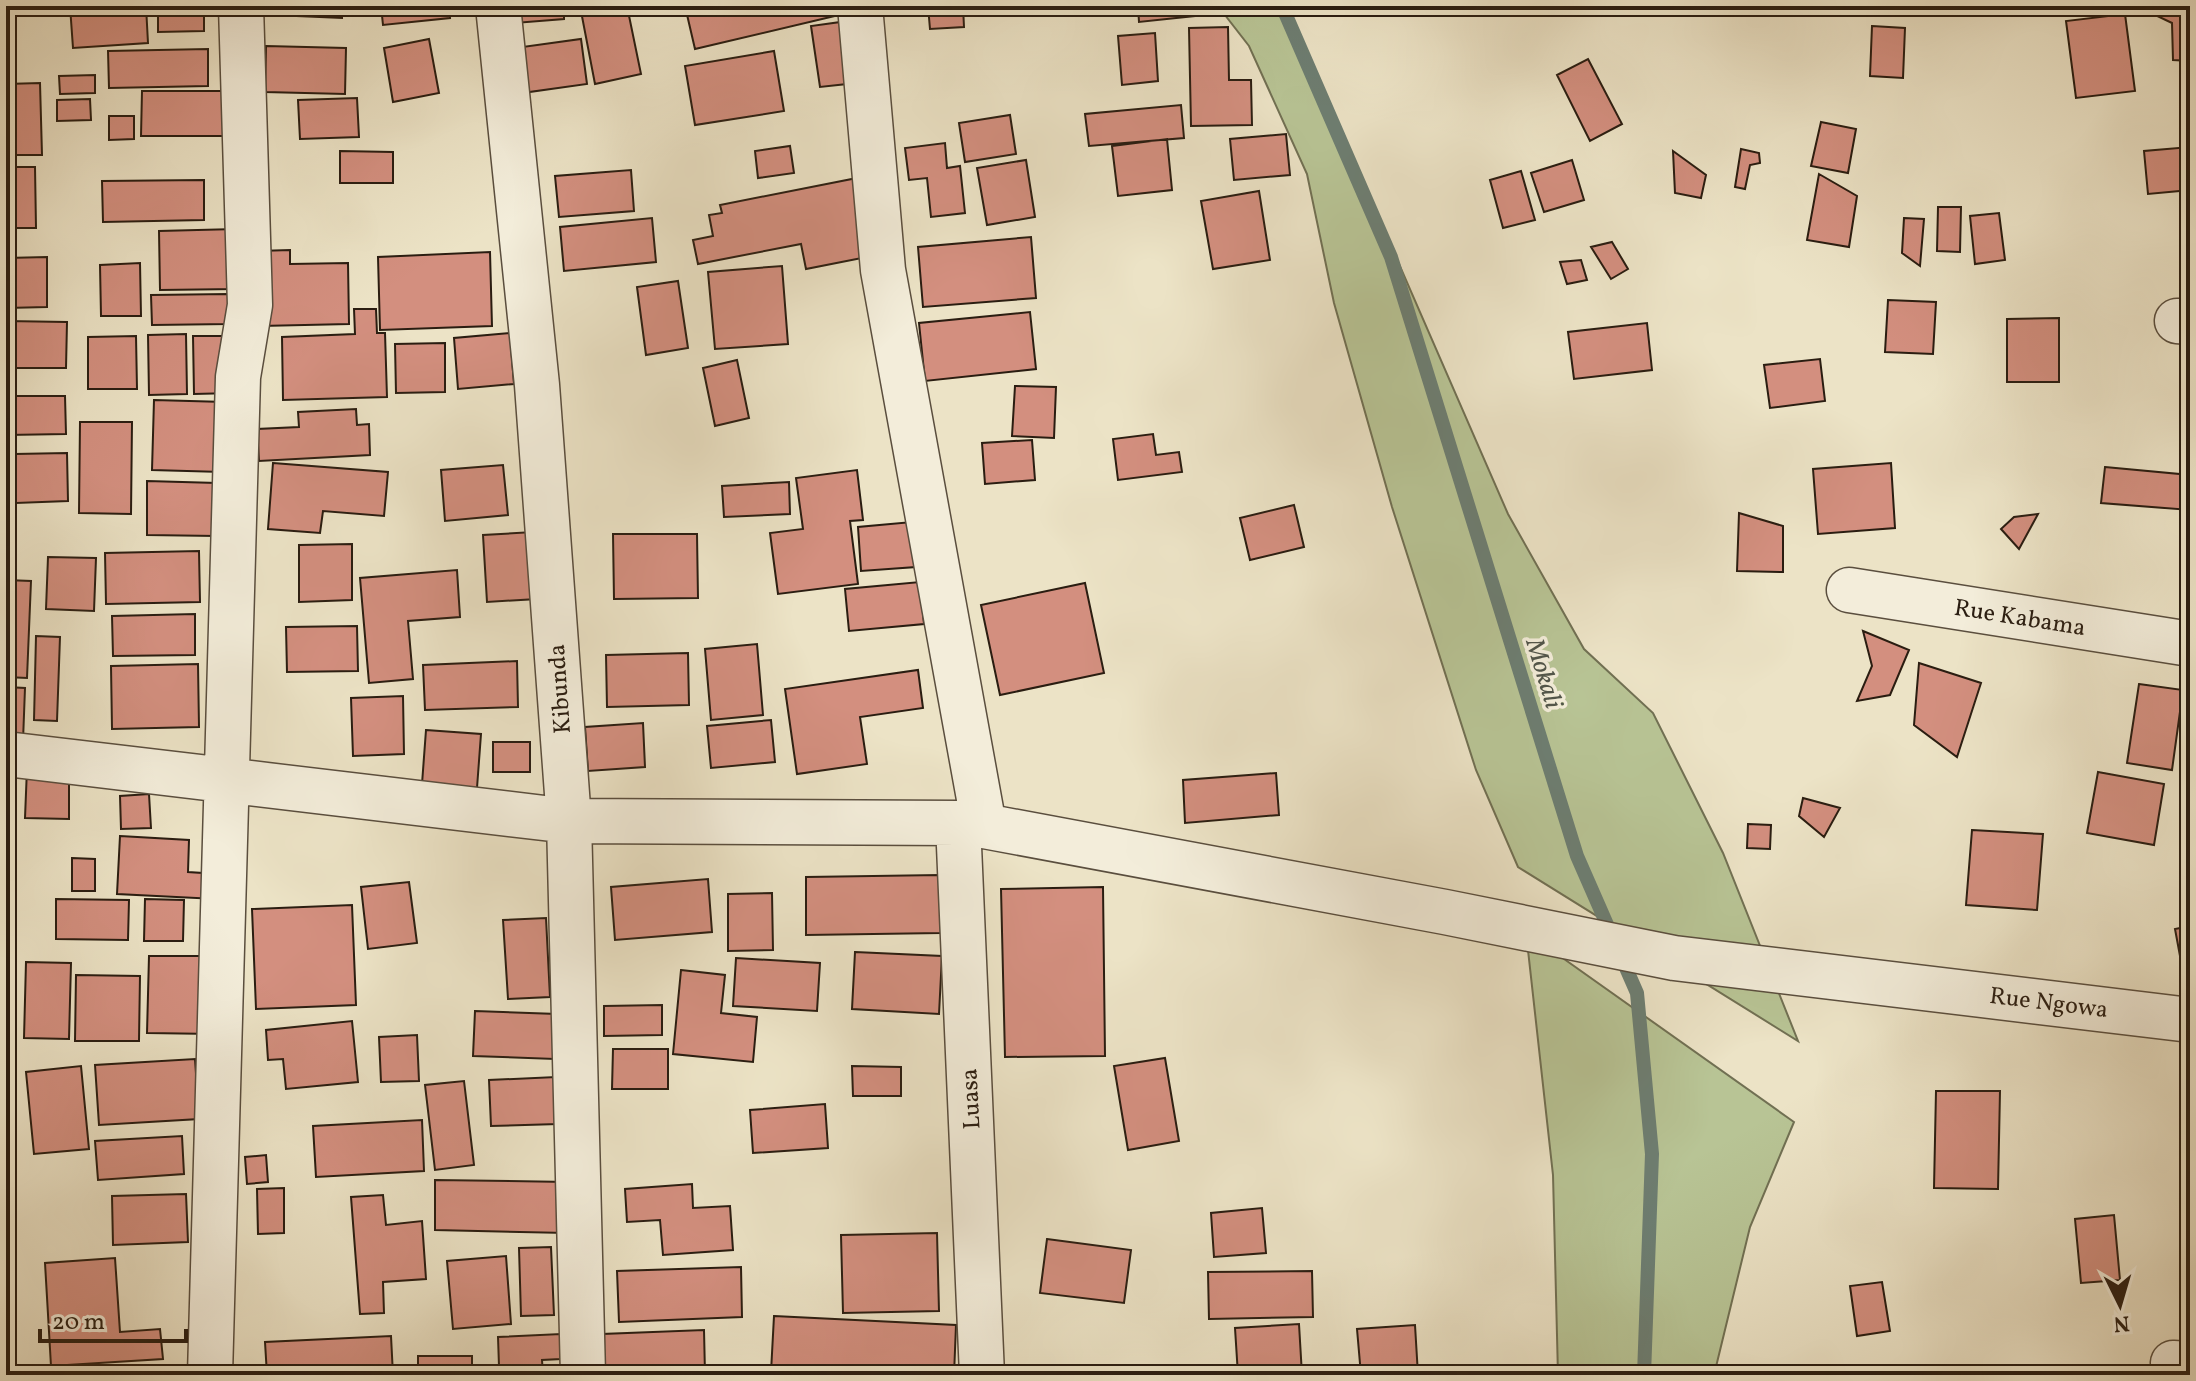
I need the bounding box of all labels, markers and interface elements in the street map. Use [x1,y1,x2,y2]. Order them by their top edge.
street label: Rue Kabama [1952,592,2088,646]
water label: Mokali [1515,633,1571,714]
street label: Kibunda [541,643,581,735]
street label: Rue Ngowa [1987,980,2110,1028]
street label: Luasa [953,1067,991,1130]
north arrow [2080,1265,2160,1345]
scale bar [40,1293,186,1343]
text: 20 m [52,1306,105,1340]
text: N [2112,1306,2131,1339]

